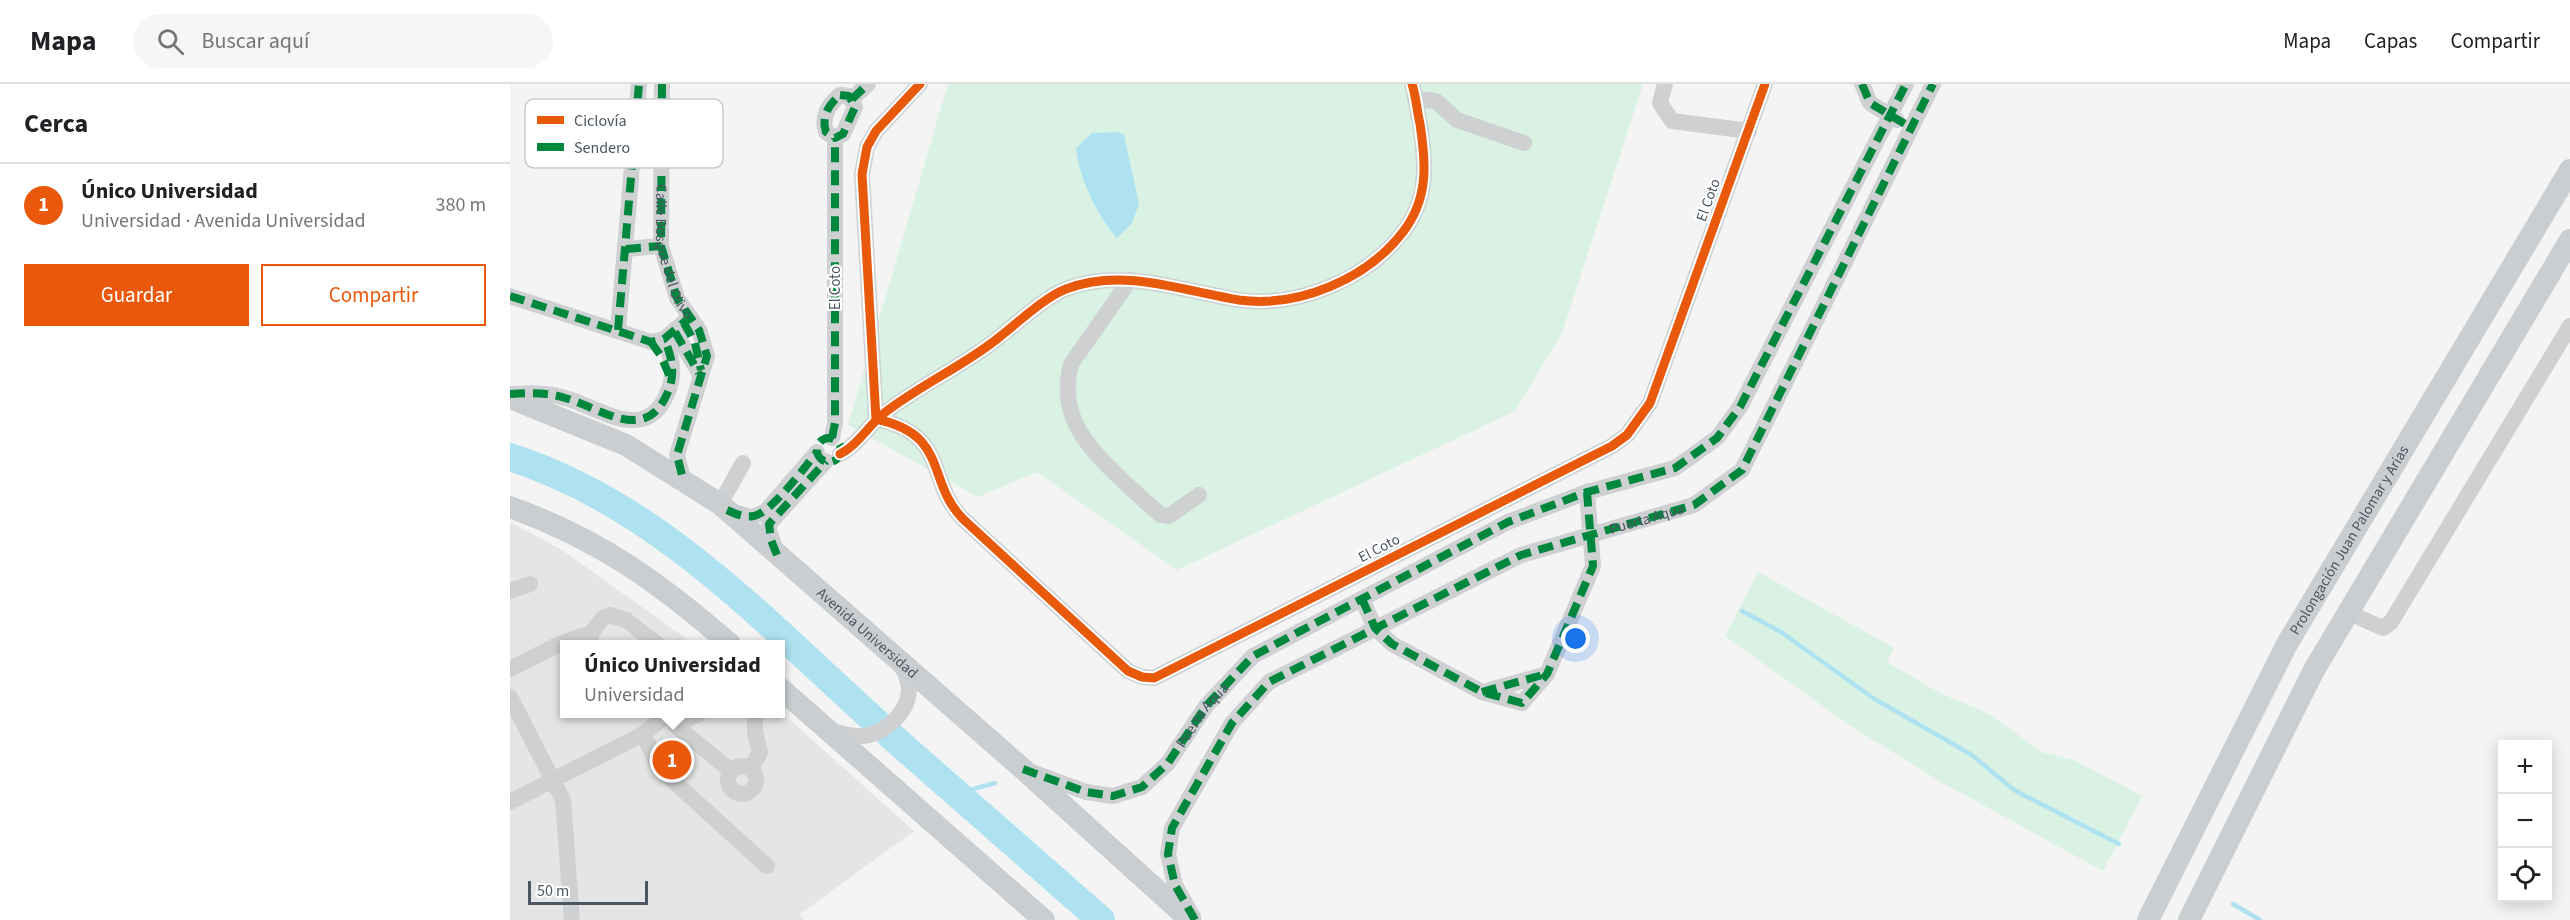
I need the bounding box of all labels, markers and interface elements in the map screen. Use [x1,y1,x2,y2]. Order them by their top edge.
search box [133,14,553,68]
text: Mapa [30,21,97,61]
icon: search [154,25,187,58]
text: Buscar aquí [202,25,309,57]
text: Mapa [2283,26,2331,56]
text: Capas [2364,26,2417,56]
text: Compartir [2450,26,2540,56]
legend [525,99,723,168]
text: Cerca [24,105,88,142]
text: Ciclovía [574,110,627,132]
text: Sendero [574,137,630,159]
text: Único Universidad [81,175,258,207]
street label: El Coto [1691,176,1726,225]
street label: Calle Bosque del Olivo [650,184,699,324]
text: 1 [38,191,49,219]
text: 380 m [436,191,486,219]
text: Universidad · Avenida Universidad [81,207,366,235]
button: Guardar [24,264,249,326]
button: Compartir [261,264,486,326]
street label: El Coto [825,266,846,310]
street label: Prolongación Juan Palomar y Arias [2285,442,2414,639]
street label: Puerta Aqua [1607,498,1687,540]
street label: El Coto [1355,529,1404,568]
street label: Avenida Universidad [812,583,922,684]
your location [1561,624,1590,653]
popup [560,640,785,718]
text: Único Universidad [584,649,761,681]
street label: Puerta Aqua [1171,678,1234,752]
text: Universidad [584,681,685,709]
pin: 1 [652,738,692,782]
map controls [2498,740,2552,902]
button: + [2498,740,2552,794]
button: − [2498,794,2552,848]
button: locate [2498,848,2552,902]
scale bar [528,878,648,906]
text: 50 m [537,880,569,902]

